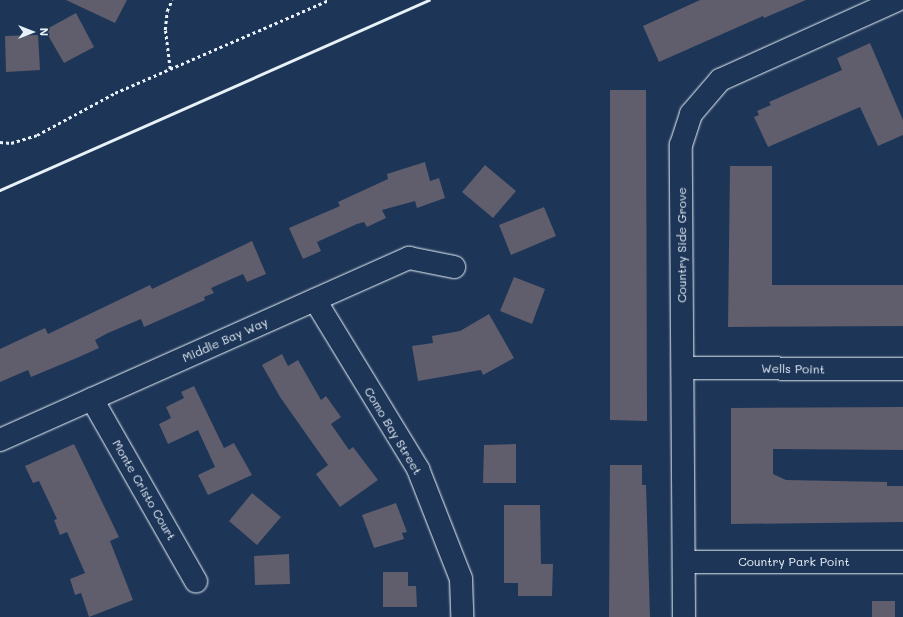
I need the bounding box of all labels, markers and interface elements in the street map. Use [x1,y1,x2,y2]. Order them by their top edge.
north arrow [12,12,52,52]
text: N [37,28,52,36]
street label: Country Side Grove [675,187,689,303]
street label: Middle Bay Way [180,315,270,365]
street label: Wells Point [761,361,825,377]
street label: Como Bay Street [361,385,425,477]
street label: Monte Cristo Court [109,437,179,543]
street label: Country Park Point [738,555,850,569]

